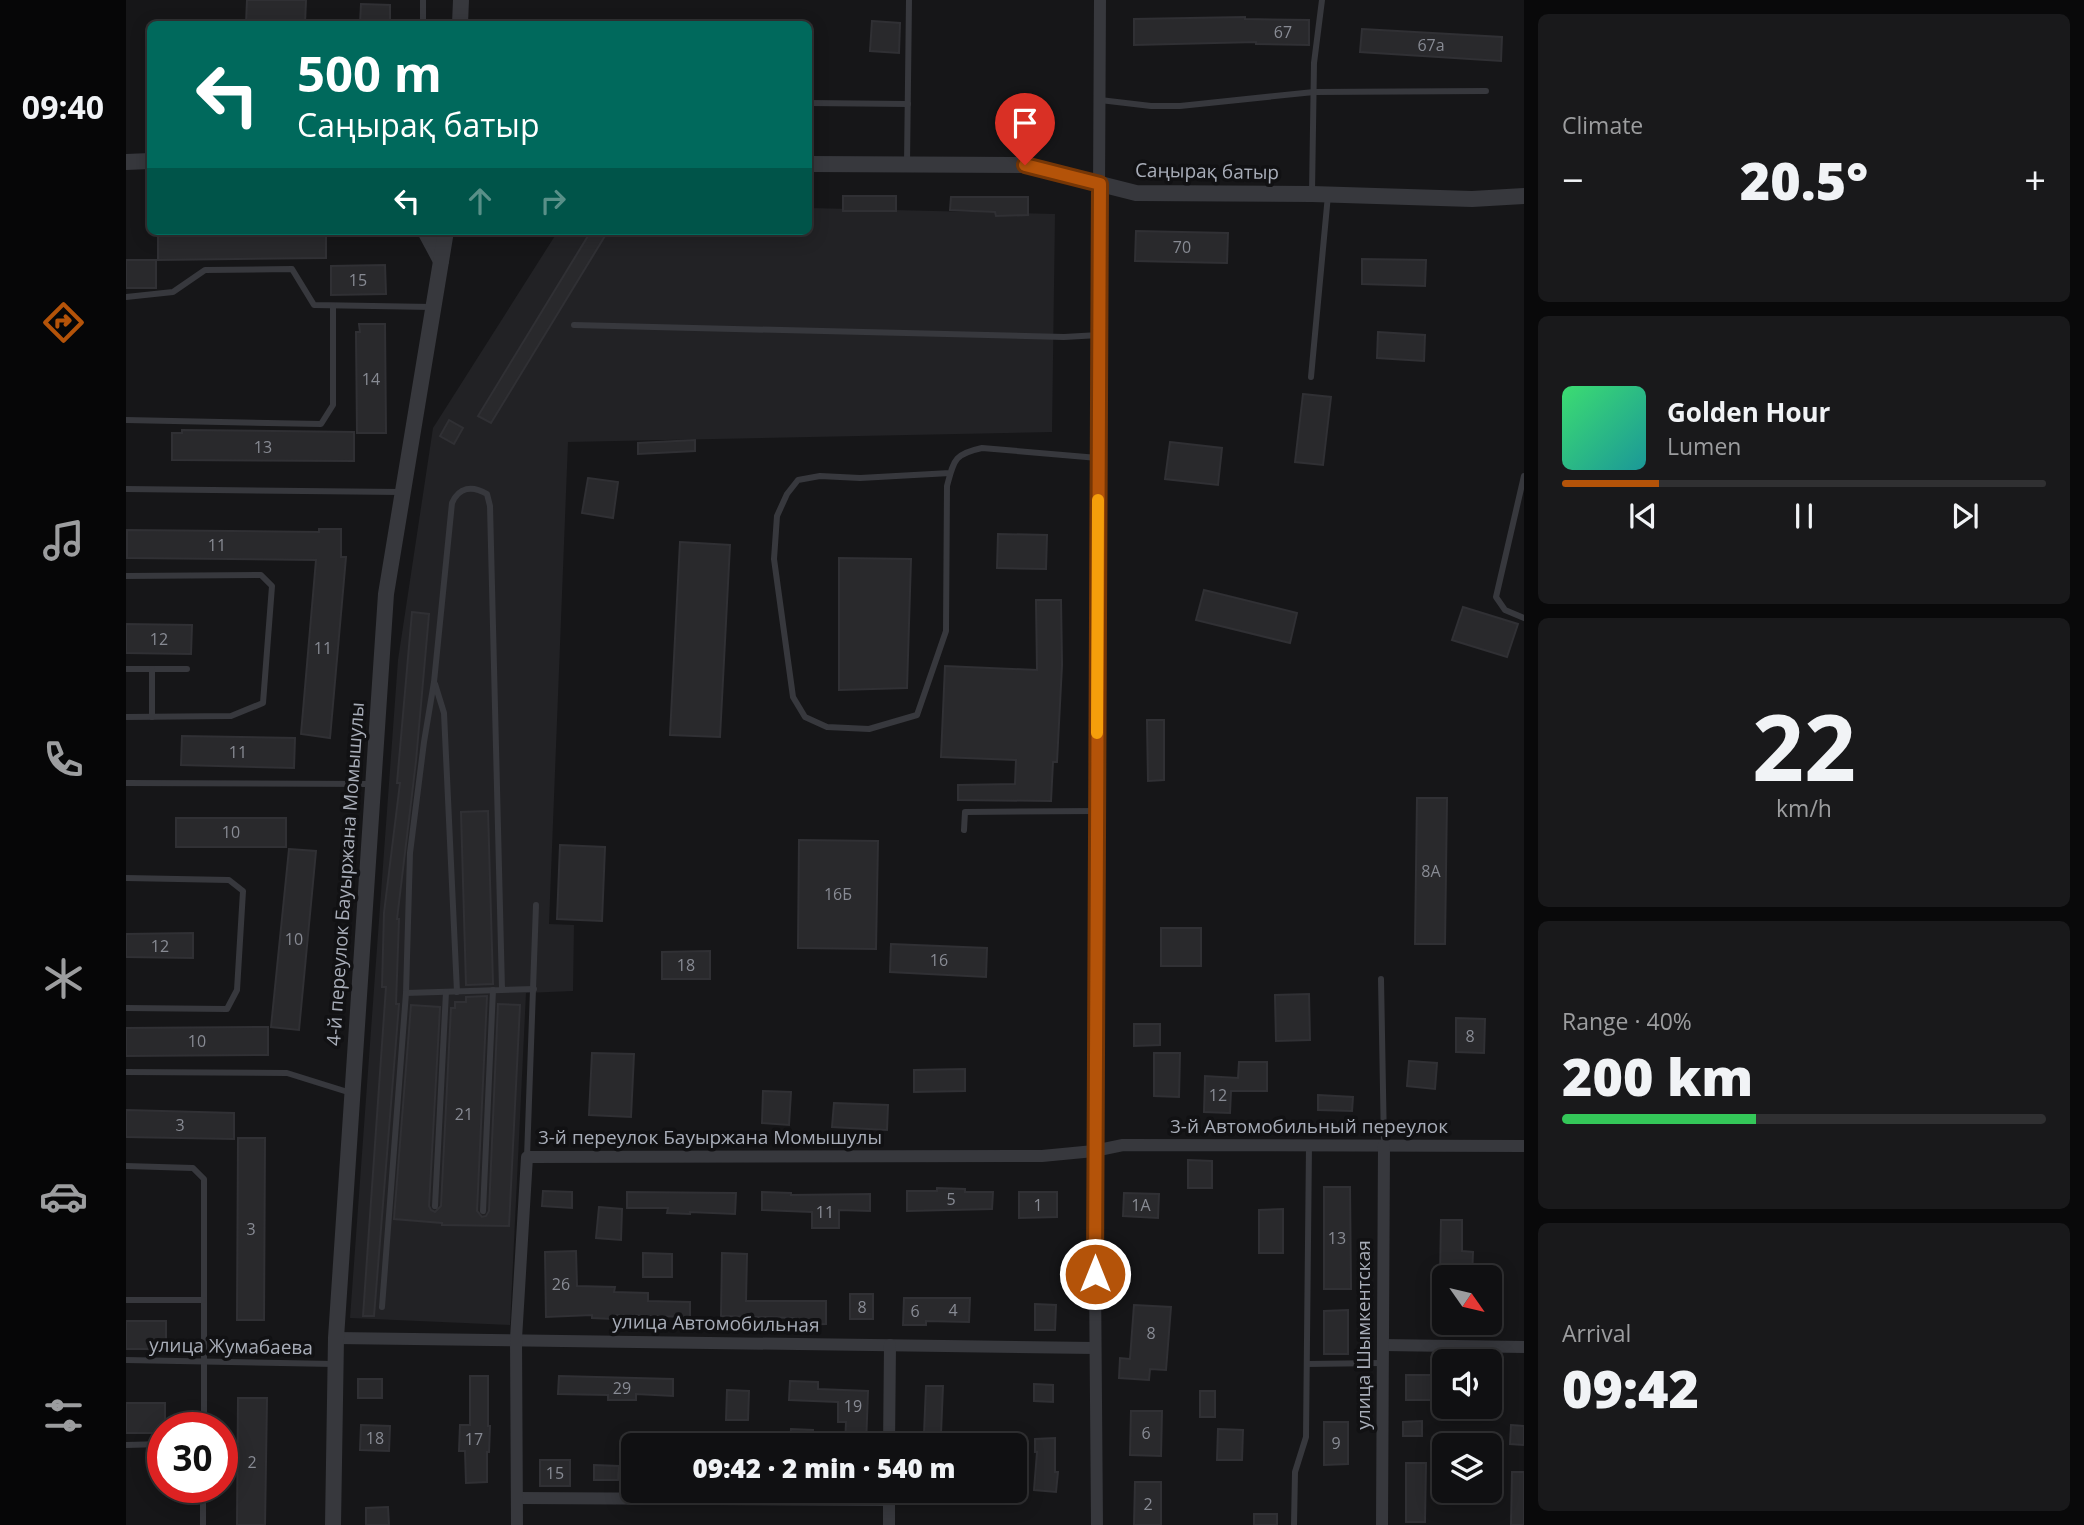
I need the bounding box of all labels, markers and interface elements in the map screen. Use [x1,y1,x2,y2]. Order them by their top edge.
house number: 67 [1274,21,1292,43]
house number: 67а [1417,34,1445,56]
text: 500 m [297,40,442,106]
icon: left [182,49,273,140]
text: 09:40 [22,85,104,128]
pin [995,93,1055,165]
text: Саңырақ батыр [297,103,539,146]
icon: arrive [1006,104,1044,142]
text: Climate [1562,109,1643,141]
text: 20.5° [1740,144,1868,215]
text: − [1562,153,1584,205]
text: + [2024,153,2046,205]
street label: Саңырақ батыр [1135,157,1279,185]
icon: left [388,182,426,220]
icon: ahead [461,182,499,220]
icon: right [534,182,572,220]
house number: 70 [1173,236,1191,258]
house number: 15 [349,269,367,291]
icon: directions [39,298,88,347]
house number: 14 [362,368,380,390]
text: Golden Hour [1667,394,1830,430]
text: Lumen [1667,430,1741,462]
house number: 13 [254,436,272,458]
icon: previous [1624,497,1662,535]
icon: pause [1785,497,1823,535]
icon: next [1946,497,1984,535]
icon: music [39,516,88,565]
house number: 11 [208,534,226,556]
house number: 12 [150,628,168,650]
house number: 11 [314,637,332,659]
text: 22 [1752,684,1856,808]
street label: 4-й переулок Бауыржана Момышулы [320,701,370,1047]
icon: phone [39,735,88,784]
house number: 11 [229,741,247,763]
text: km/h [1776,792,1832,824]
house number: 10 [222,821,240,843]
house number: 8А [1421,860,1442,882]
house number: 16Б [824,883,852,905]
house number: 10 [285,928,303,950]
house number: 12 [151,935,169,957]
house number: 16 [930,949,948,971]
icon: climate [39,954,88,1003]
house number: 18 [677,954,695,976]
text: Range · 40% [1562,1005,1692,1037]
house number: 8 [1465,1025,1475,1047]
house number: 10 [188,1030,206,1052]
text: 200 km [1562,1040,1753,1111]
house number: 12 [1209,1084,1227,1106]
house number: 21 [455,1103,473,1125]
street label: 3-й Автомобильный переулок [1170,1113,1448,1139]
house number: 3 [175,1114,185,1136]
street label: 3-й переулок Бауыржана Момышулы [538,1124,882,1150]
icon: car [39,1172,88,1221]
house number: 5 [946,1188,956,1210]
house number: 1 [1033,1194,1043,1216]
house number: 1А [1131,1194,1152,1216]
house number: 11 [816,1201,834,1223]
house number: 3 [246,1218,256,1240]
house number: 13 [1328,1227,1346,1249]
position arrow [1058,1237,1132,1311]
street label: улица Шымкентская [1350,1240,1376,1430]
north arrow [1432,1265,1502,1335]
map controls [1432,1265,1502,1503]
house number: 26 [552,1273,570,1295]
house number: 8 [857,1296,867,1318]
house number: 4 [948,1299,958,1321]
house number: 6 [910,1300,920,1322]
street label: улица Автомобильная [612,1308,820,1338]
text: Arrival [1562,1317,1631,1349]
house number: 8 [1146,1322,1156,1344]
street label: улица Жумабаева [149,1332,313,1360]
button: sound [1432,1349,1502,1419]
text: 09:42 [1562,1352,1699,1423]
house number: 29 [613,1377,631,1399]
icon: filters [39,1391,88,1440]
house number: 19 [844,1395,862,1417]
speed limit sign: 30 [147,1412,238,1503]
house number: 6 [1141,1422,1151,1444]
house number: 18 [366,1427,384,1449]
house number: 17 [465,1428,483,1450]
house number: 9 [1331,1432,1341,1454]
button: layers [1432,1433,1502,1503]
text: 09:42 · 2 min · 540 m [693,1450,955,1486]
house number: 2 [247,1451,257,1473]
house number: 15 [546,1462,564,1484]
house number: 2 [1143,1493,1153,1515]

